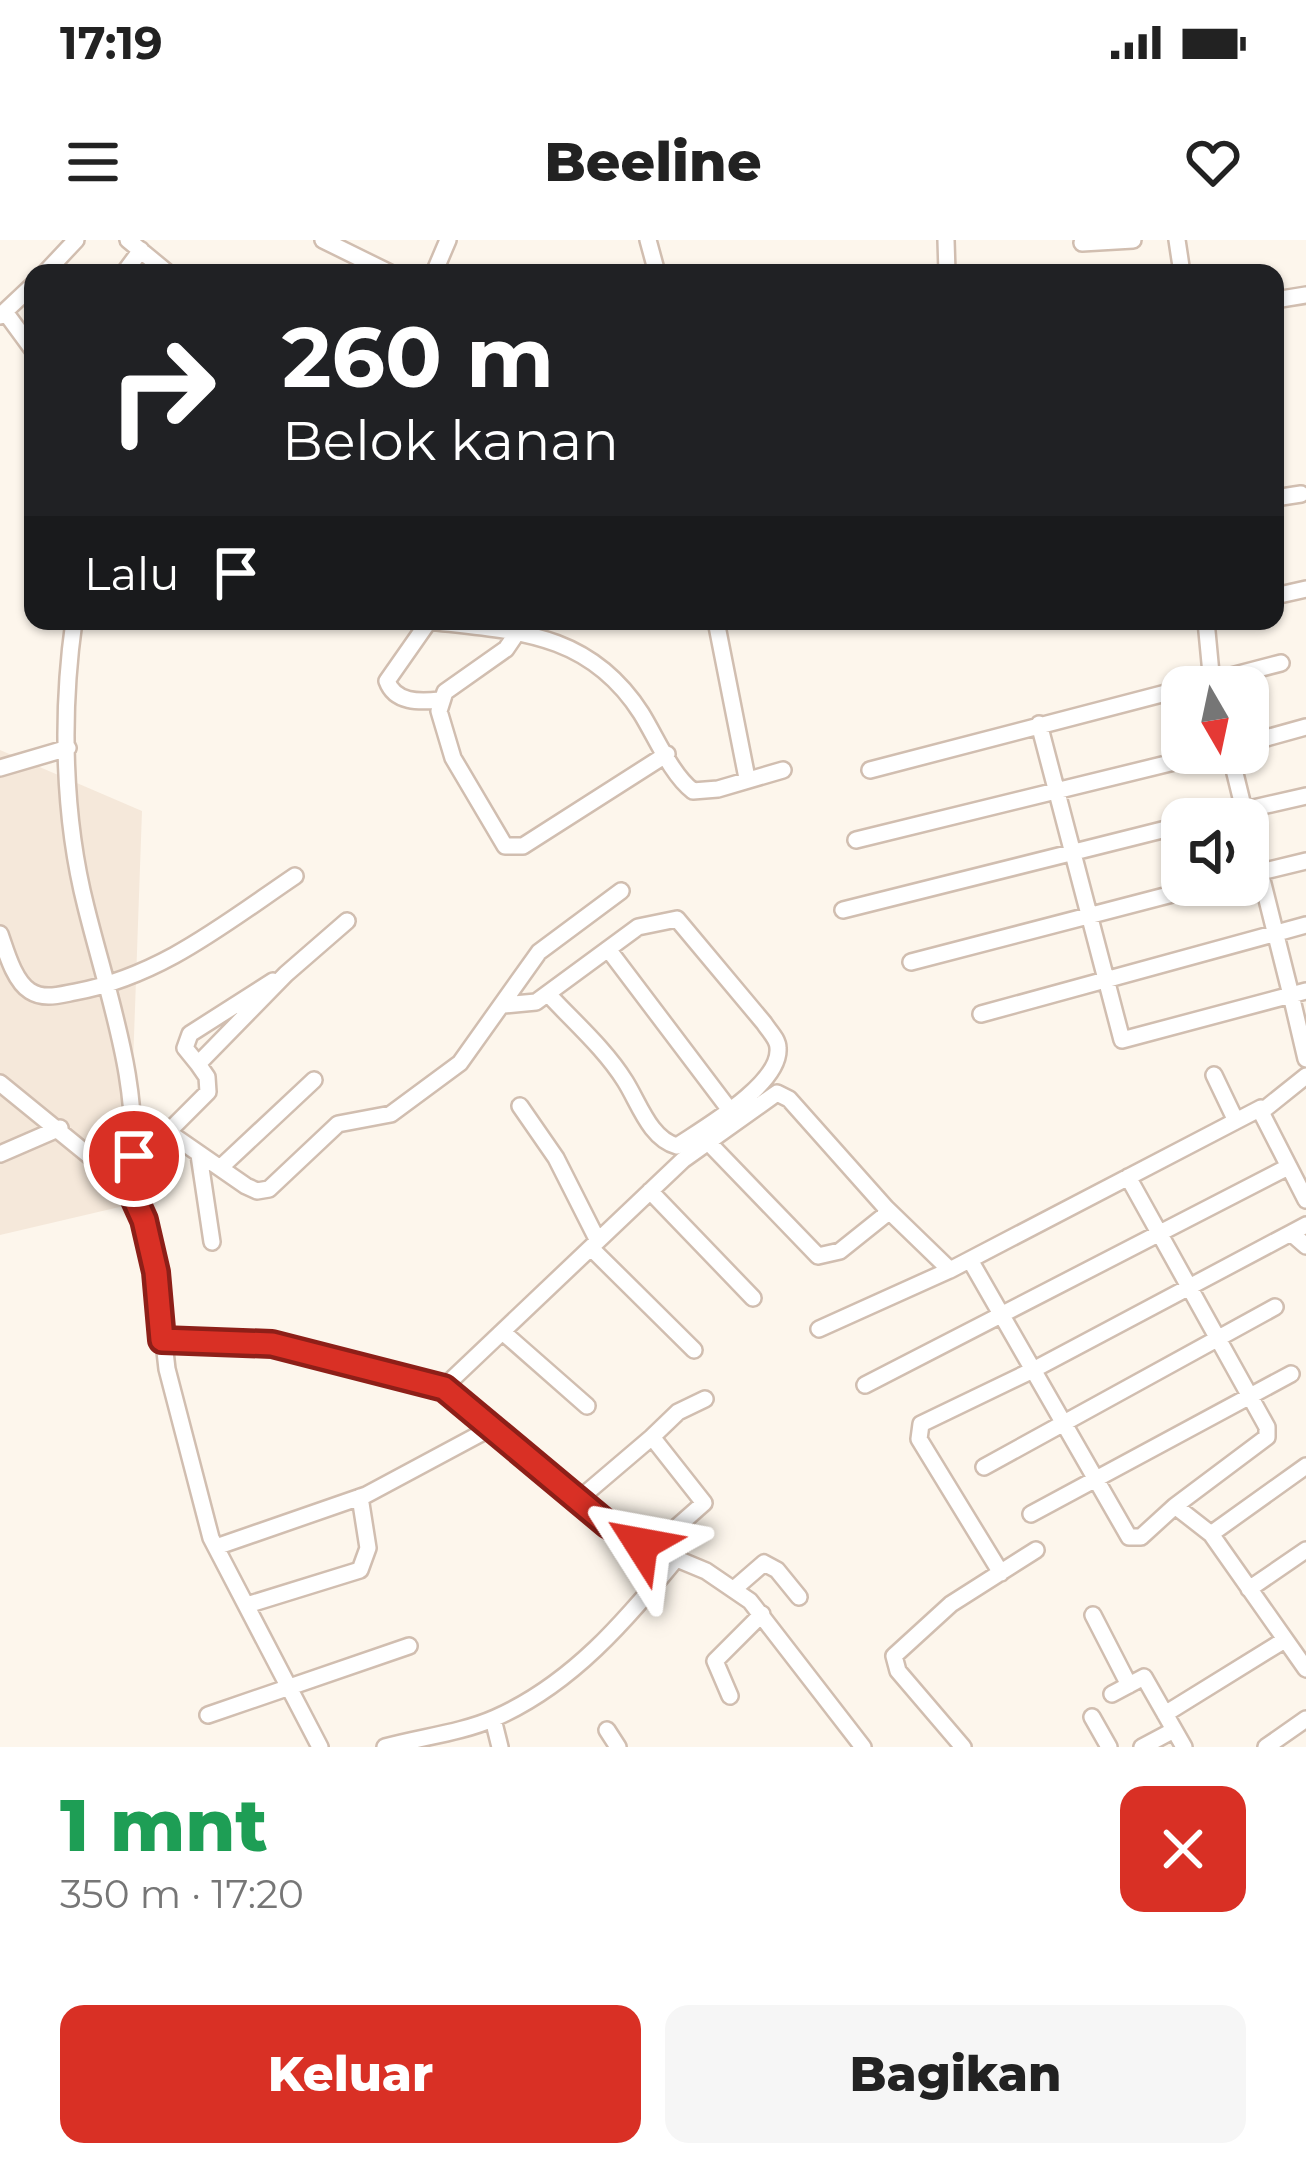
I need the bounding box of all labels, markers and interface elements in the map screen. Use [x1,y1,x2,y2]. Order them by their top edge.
text: 17:19 [60,15,163,70]
icon: menu [60,129,126,195]
text: Beeline [544,129,762,195]
icon: heart [1180,129,1246,195]
text: 260 m [282,306,554,408]
icon: right [84,312,240,468]
text: Belok kanan [282,408,619,474]
icon: arrive [203,540,269,606]
text: Lalu [84,546,179,601]
north arrow [1161,666,1269,774]
map controls [1161,666,1269,906]
button: sound [1161,798,1269,906]
pin [83,1105,185,1207]
icon: arrive [101,1123,167,1189]
position arrow [578,1481,704,1607]
text: 1 mnt [60,1781,268,1869]
button: close [1120,1786,1246,1912]
text: 350 m · 17:20 [60,1870,304,1918]
button: Keluar [60,2005,641,2143]
button: Bagikan [665,2005,1246,2143]

